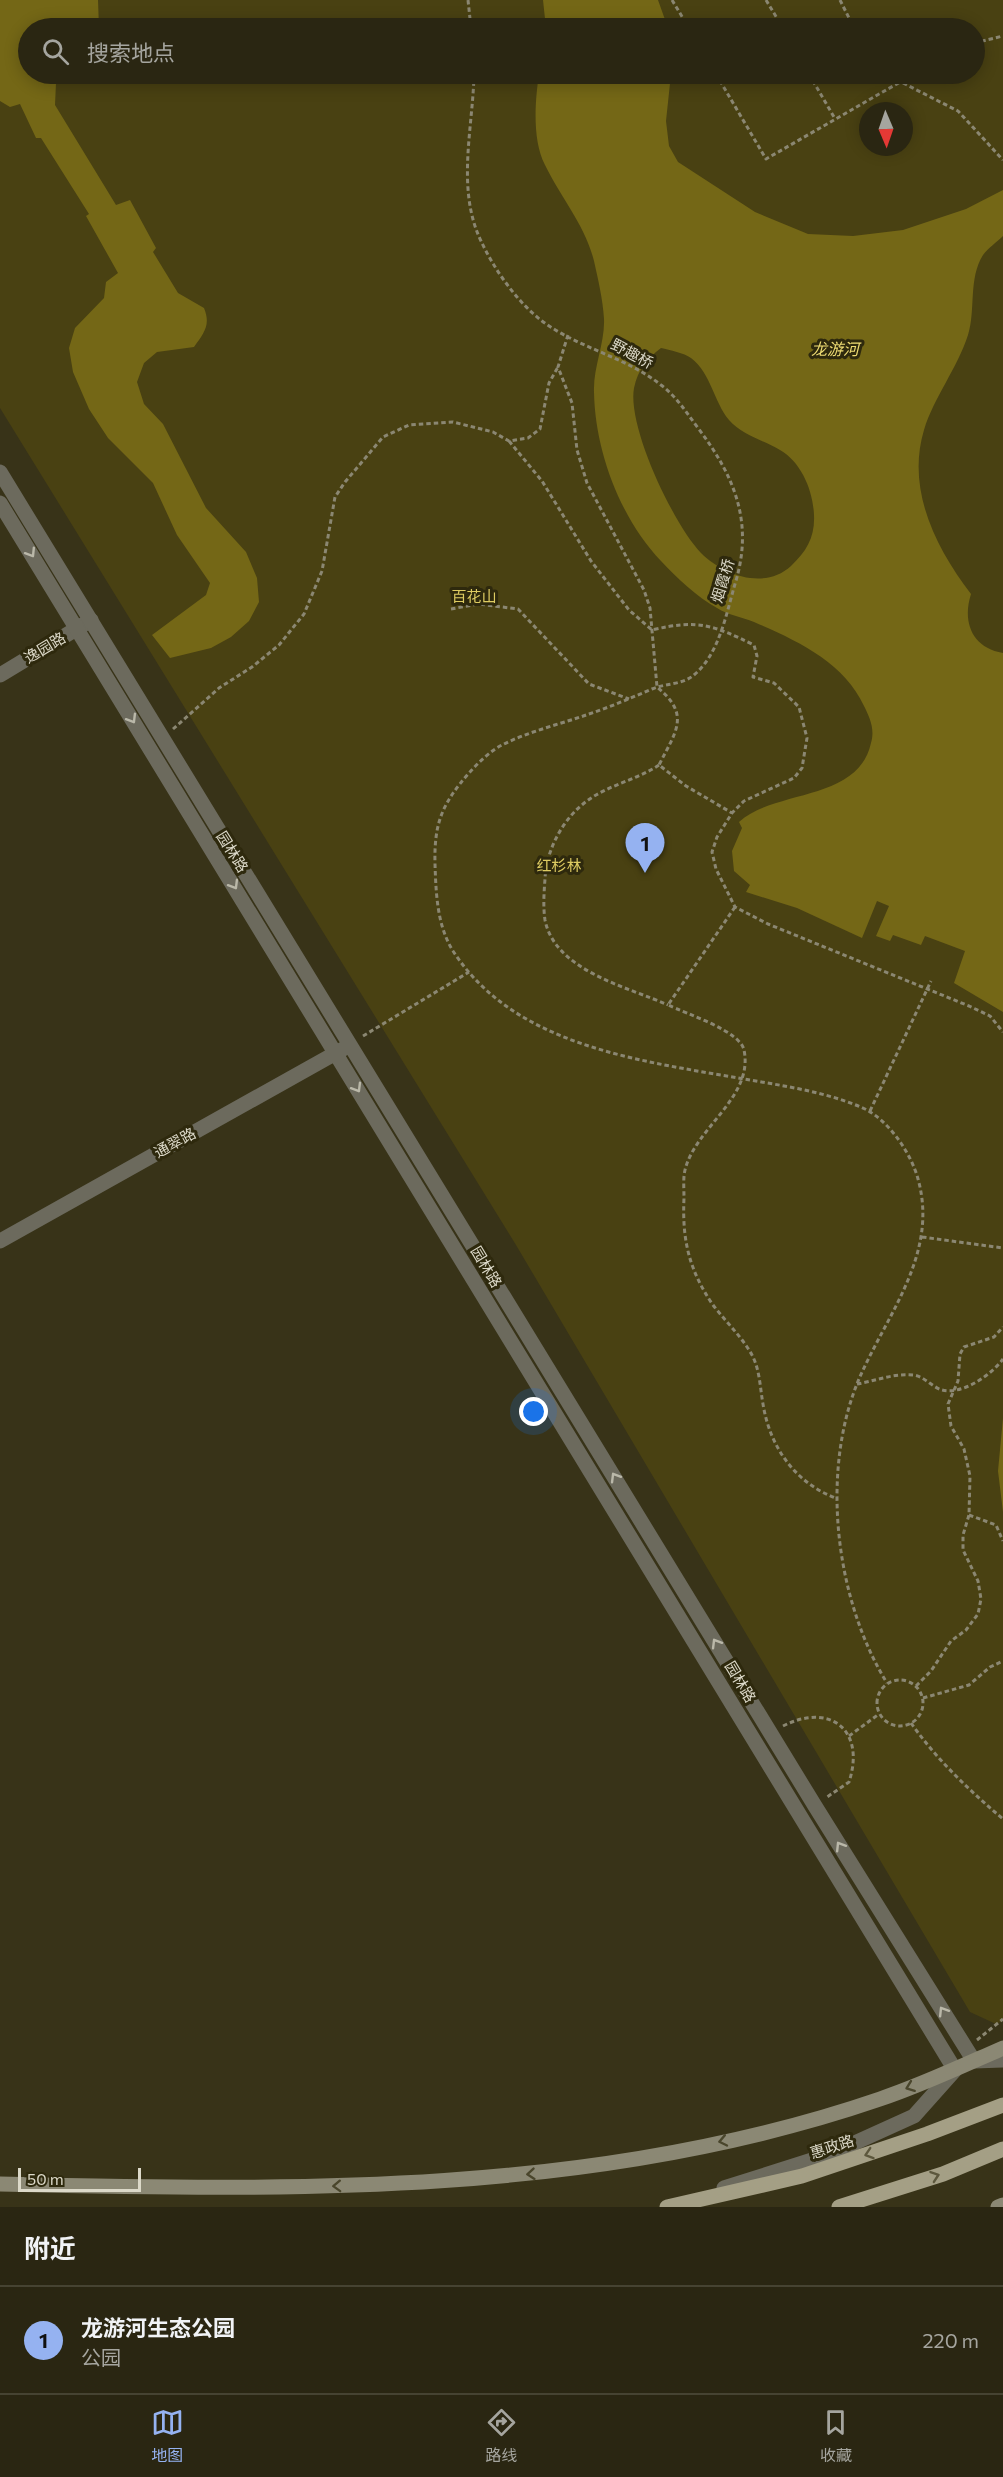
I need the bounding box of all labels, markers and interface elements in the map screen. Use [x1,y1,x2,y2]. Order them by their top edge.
search box [18,18,985,84]
icon: search [39,35,72,68]
text: 搜索地点 [87,39,175,66]
north arrow [859,102,913,156]
street label: 野趣桥 [608,335,657,372]
water label: 龙游河 [811,339,862,358]
one-way arrow [23,547,35,557]
street label: 烟霞桥 [707,557,737,605]
park label: 百花山 [451,587,497,605]
street label: 逸园路 [21,628,68,666]
one-way arrow [125,713,137,723]
pin: 1 [626,824,664,873]
street label: 园林路 [213,828,252,875]
park label: 红杉林 [536,856,582,874]
one-way arrow [227,879,238,890]
one-way arrow [350,1082,362,1092]
street label: 通翠路 [150,1123,199,1161]
street label: 园林路 [468,1243,506,1290]
your location [519,1397,548,1426]
one-way arrow [610,1473,622,1483]
one-way arrow [712,1639,724,1649]
street label: 园林路 [722,1658,760,1705]
one-way arrow [835,1842,847,1852]
one-way arrow [938,2007,950,2017]
one-way arrow [906,2080,916,2093]
street label: 惠政路 [808,2131,856,2162]
one-way arrow [718,2134,728,2147]
one-way arrow [864,2146,875,2159]
scale bar [18,2165,141,2192]
one-way arrow [527,2167,536,2180]
text: 50 m [27,2169,64,2188]
one-way arrow [929,2171,940,2184]
one-way arrow [332,2180,341,2192]
text: 附近 [24,2232,76,2263]
text: 龙游河生态公园 [81,2314,235,2341]
text: 1 [39,2328,48,2352]
text: 220 m [923,2328,979,2352]
text: 公园 [81,2345,121,2369]
tab: 地图 [151,2406,184,2466]
tab: 路线 [485,2406,518,2466]
tab: 收藏 [819,2406,852,2466]

